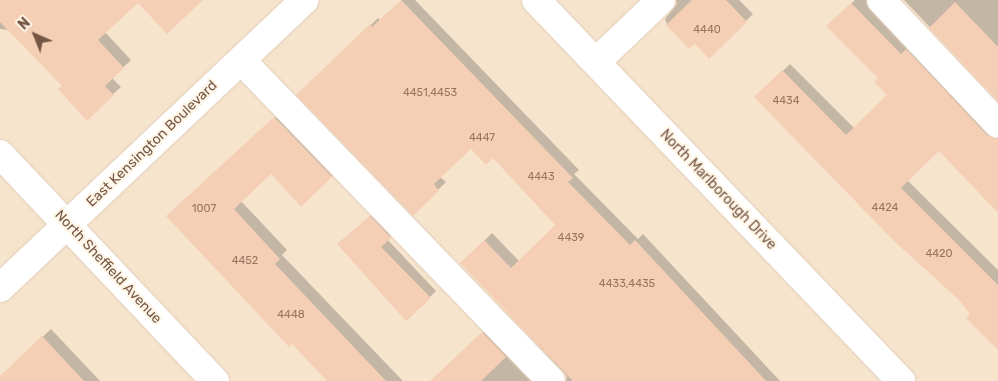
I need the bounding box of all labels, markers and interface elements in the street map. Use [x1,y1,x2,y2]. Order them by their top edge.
north arrow [10,10,60,60]
text: N [15,14,34,33]
house number: 4440 [693,23,721,37]
street label: East Kensington Boulevard [83,77,221,211]
house number: 4451,4453 [403,86,457,100]
house number: 4434 [772,94,800,108]
street label: North Marlborough Drive [656,127,780,253]
house number: 4447 [469,131,495,145]
house number: 4443 [527,170,555,184]
house number: 4424 [872,201,898,215]
house number: 1007 [192,202,216,216]
street label: North Sheffield Avenue [51,207,165,327]
house number: 4439 [558,231,584,245]
house number: 4420 [925,247,953,261]
house number: 4452 [232,254,258,268]
house number: 4433,4435 [599,277,655,291]
house number: 4448 [277,308,305,322]

